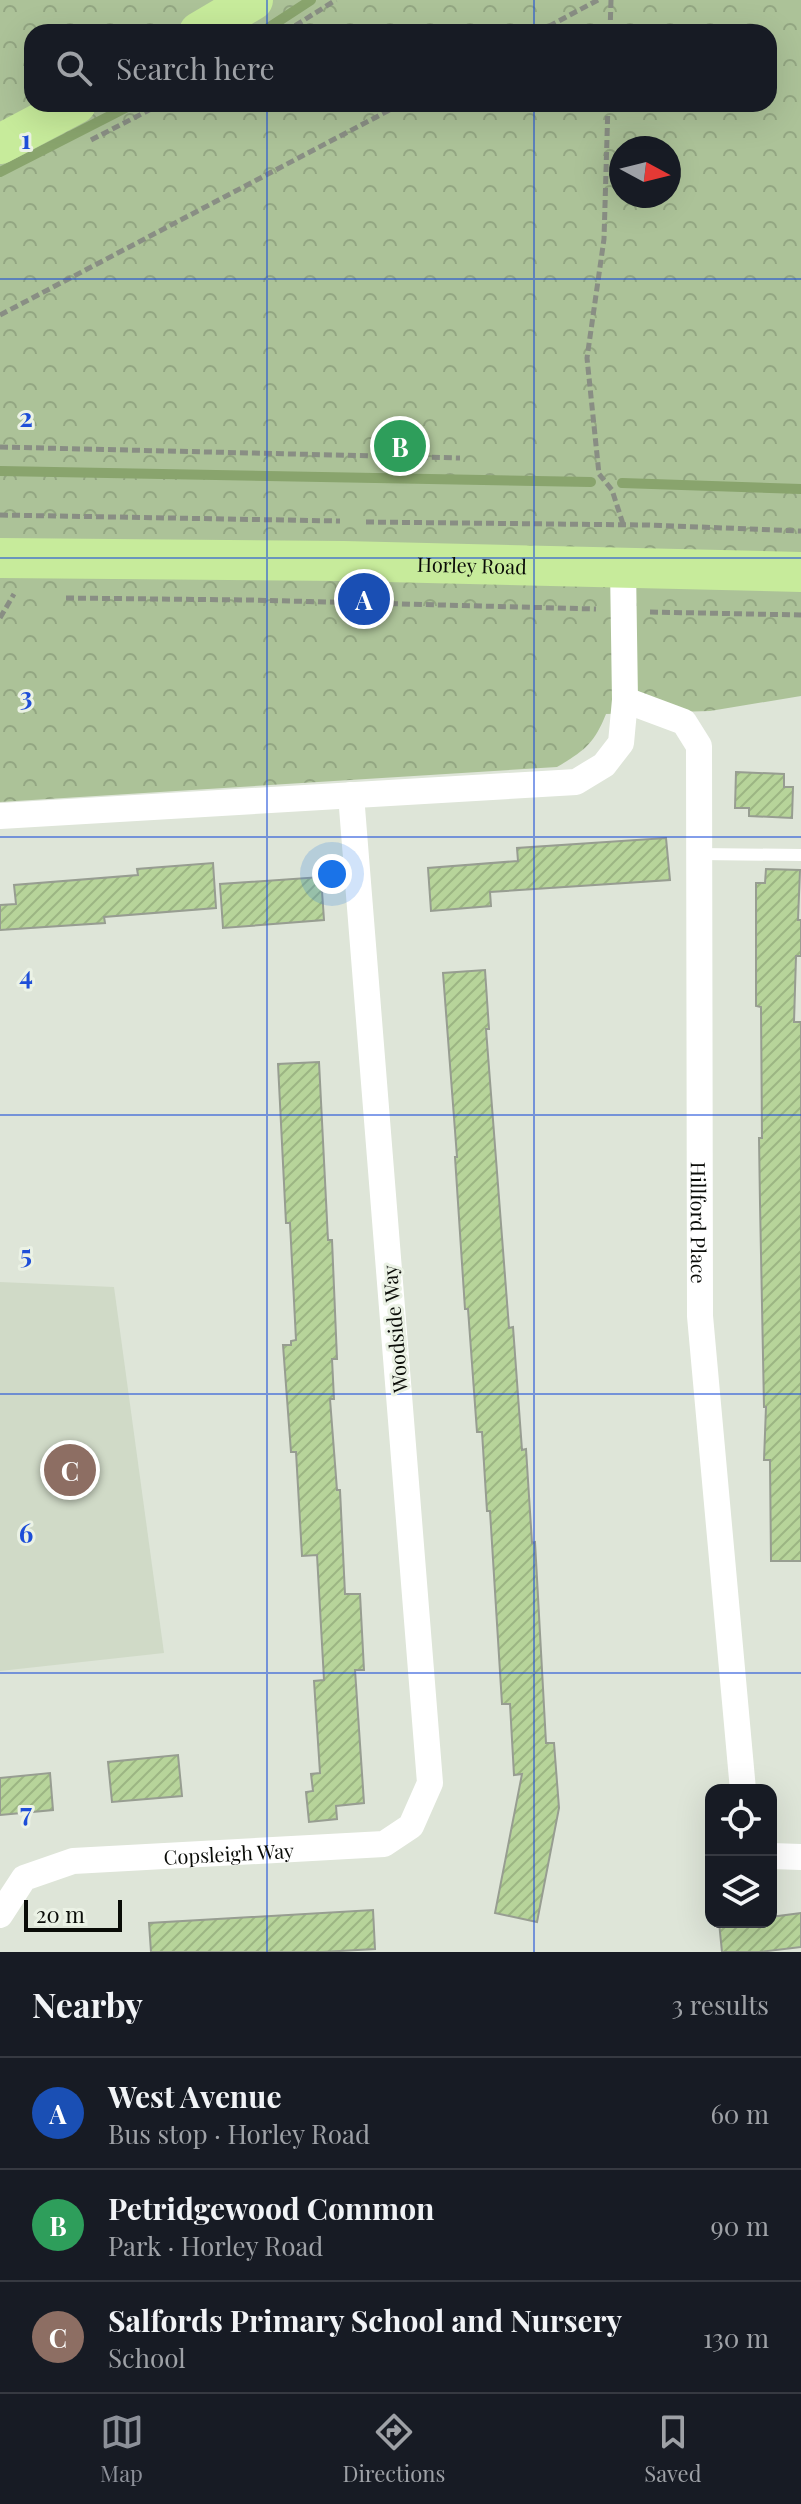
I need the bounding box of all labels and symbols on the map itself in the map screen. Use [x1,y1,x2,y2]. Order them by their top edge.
text: 1 [21,121,31,156]
north arrow [609,136,681,208]
text: 2 [19,399,33,434]
pin: B [374,416,426,476]
street label: Horley Road [417,549,528,579]
pin: A [338,569,390,629]
text: 3 [20,678,32,713]
your location [312,854,352,894]
text: 4 [19,957,33,992]
street label: Hillford Place [686,1162,713,1284]
text: 5 [20,1236,32,1271]
street label: Woodside Way [375,1264,413,1395]
pin: C [44,1440,96,1500]
text: 6 [19,1515,33,1550]
text: 7 [20,1794,32,1829]
street label: Copsleigh Way [163,1835,295,1870]
scale bar [24,1896,122,1932]

